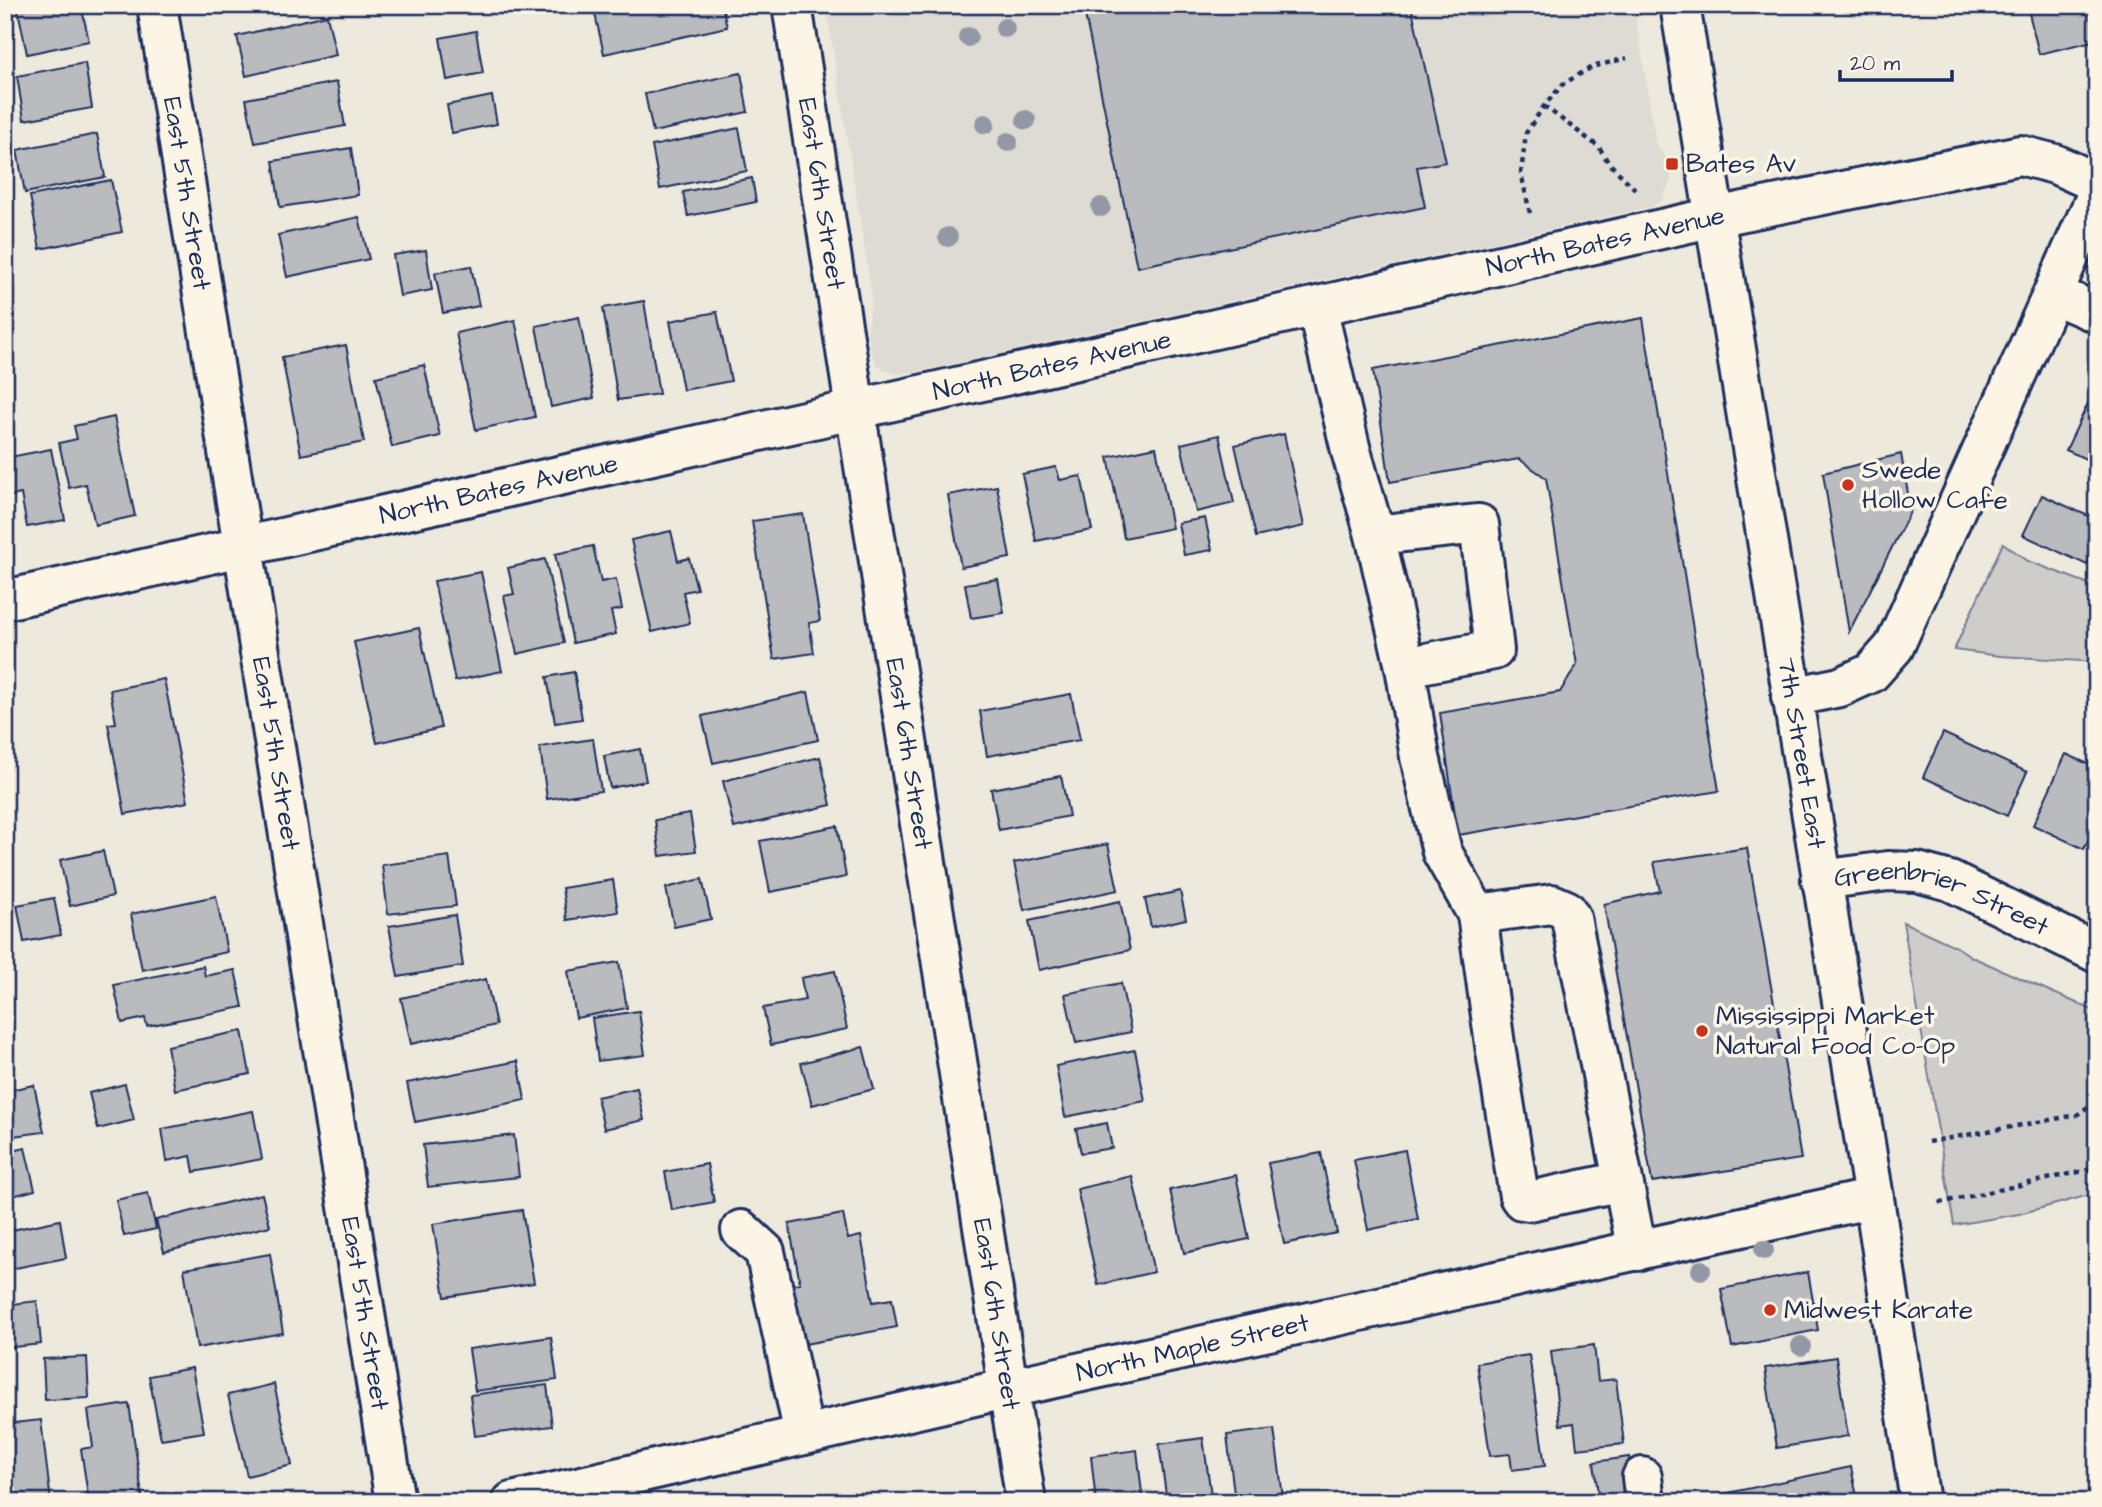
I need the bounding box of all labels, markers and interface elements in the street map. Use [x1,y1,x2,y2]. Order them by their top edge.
scale bar [1840,38,1952,82]
text: 20 m [1850,49,1901,78]
street label: East 5th Street [154,94,220,293]
street label: East 6th Street [789,96,854,292]
place label: Bates Av [1686,146,1796,182]
marker: Bates Av [1664,156,1680,172]
street label: North Bates Avenue [1483,198,1728,286]
street label: North Bates Avenue [929,321,1175,410]
street label: North Bates Avenue [376,445,621,534]
place label: Swede Hollow Cafe [1862,452,2008,518]
marker: Swede Hollow Cafe [1840,477,1856,493]
street label: East 5th Street [243,654,309,853]
street label: 7th Street East [1768,655,1835,852]
street label: East 6th Street [876,656,942,853]
street label: Greenbrier Street [1832,852,2055,945]
place label: Mississippi Market Natural Food Co-Op [1716,998,1955,1064]
marker: Mississippi Market Natural Food Co-Op [1694,1023,1710,1039]
street label: East 5th Street [332,1214,398,1413]
street label: East 6th Street [964,1216,1029,1413]
place label: Midwest Karate [1784,1292,1973,1328]
marker: Midwest Karate [1762,1302,1778,1318]
street label: North Maple Street [1073,1305,1313,1391]

